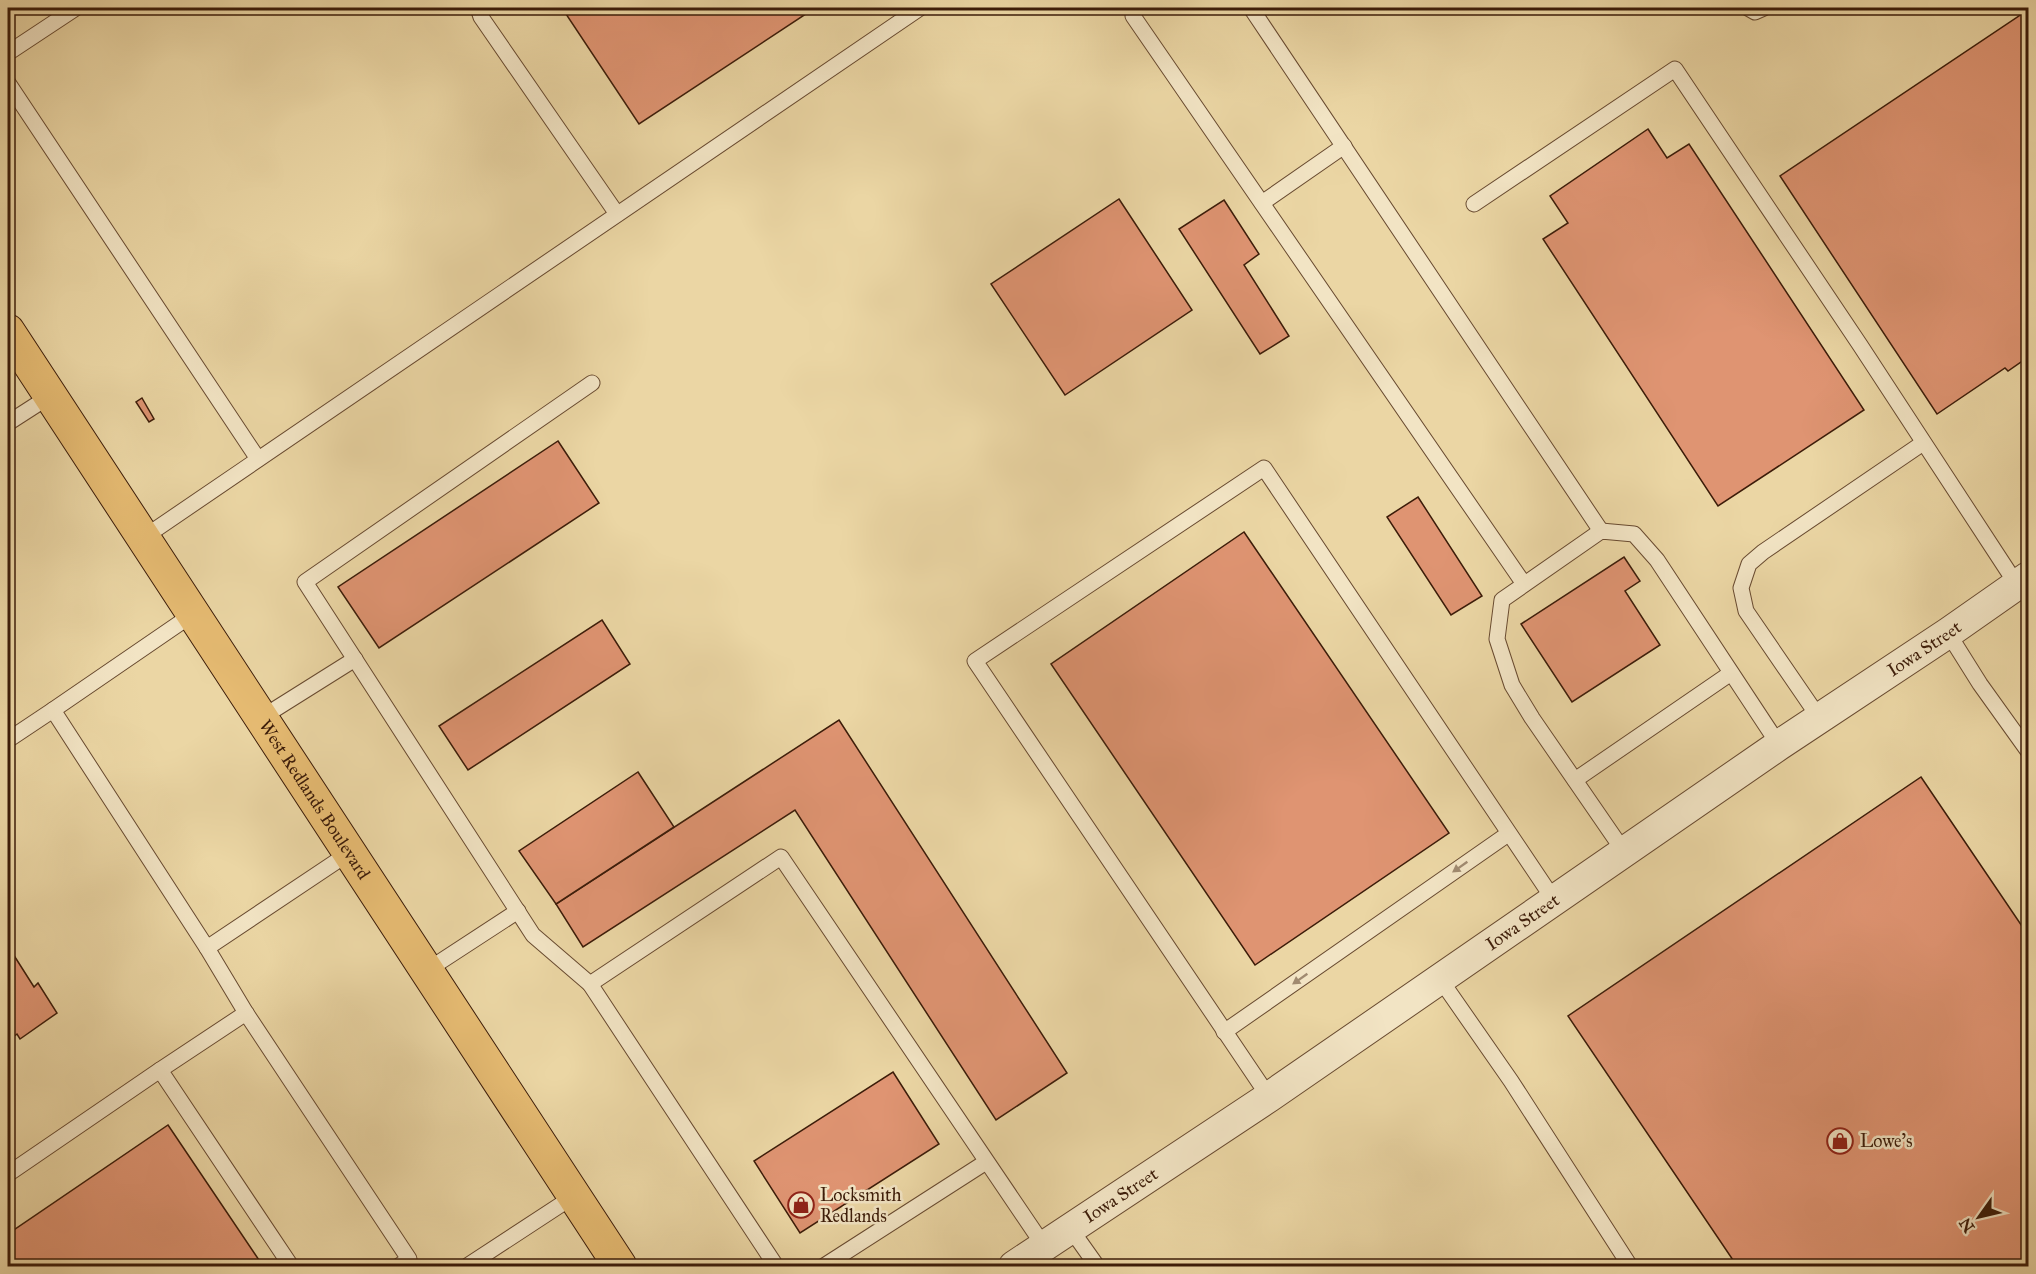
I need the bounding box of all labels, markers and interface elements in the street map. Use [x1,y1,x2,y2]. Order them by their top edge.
street label: Iowa Street [1883,616,1966,681]
street label: West Redlands Boulevard [254,716,375,884]
one-way arrow [1452,861,1468,872]
street label: Iowa Street [1482,889,1564,955]
one-way arrow [1293,973,1309,985]
shop icon: Lowe's [1825,1126,1855,1156]
place label: Lowe's [1860,1130,1912,1152]
street label: Iowa Street [1079,1162,1162,1228]
place label: Locksmith Redlands [820,1184,901,1227]
north arrow [1949,1187,2009,1247]
shop icon: Locksmith Redlands [786,1190,816,1220]
text: N [1955,1214,1979,1236]

